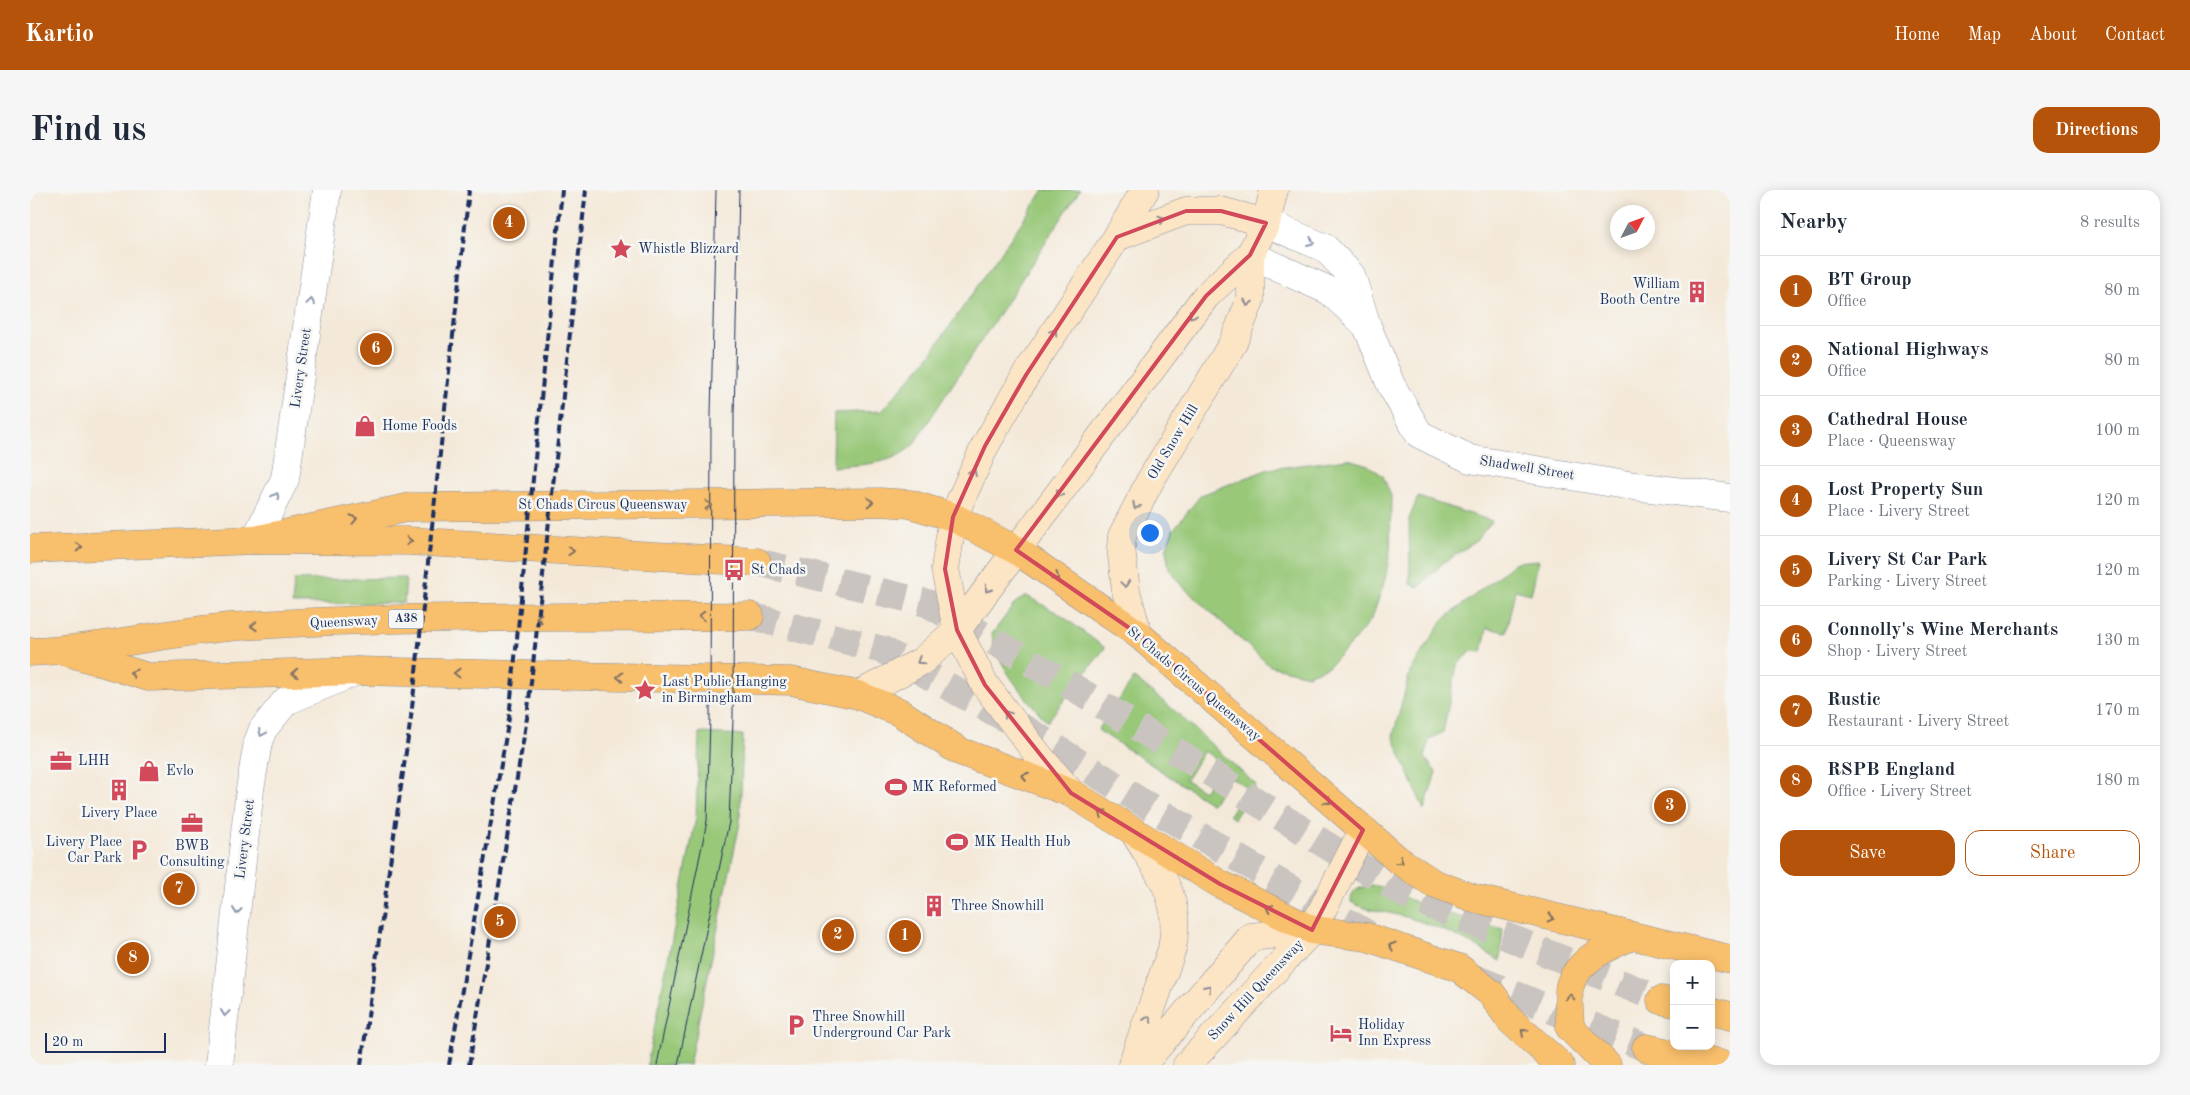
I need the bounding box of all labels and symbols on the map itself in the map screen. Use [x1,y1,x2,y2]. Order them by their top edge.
pin: 4 [493,204,525,242]
north arrow [1610,205,1655,250]
one-way arrow [1157,215,1165,225]
place icon: Whistle Blizzard [608,236,634,262]
one-way arrow [1306,236,1315,247]
place label: Whistle Blizzard [638,242,739,256]
place label: William Booth Centre [1600,277,1680,307]
building icon: William Booth Centre [1684,279,1710,305]
one-way arrow [305,298,315,306]
one-way arrow [1243,299,1254,308]
one-way arrow [1189,309,1198,319]
street label: Livery Street [288,327,314,409]
one-way arrow [1048,328,1057,337]
pin: 6 [360,330,392,368]
street label: Old Snow Hill [1145,402,1201,482]
shop icon: Home Foods [352,413,378,439]
place label: Home Foods [382,419,457,433]
street label: Shadwell Street [1479,454,1575,482]
one-way arrow [967,468,977,477]
one-way arrow [1057,488,1065,497]
one-way arrow [270,492,280,501]
one-way arrow [867,497,875,507]
street label: St Chads Circus Queensway [518,498,688,512]
one-way arrow [704,500,712,510]
one-way arrow [1132,501,1142,510]
one-way arrow [350,514,359,525]
your location [1137,520,1163,546]
one-way arrow [405,536,413,547]
one-way arrow [75,542,83,553]
one-way arrow [567,545,575,556]
bus stop icon: St Chads [721,557,747,583]
place label: St Chads [751,563,806,577]
one-way arrow [1051,571,1060,580]
one-way arrow [1119,581,1130,589]
one-way arrow [985,583,994,593]
road number: A38 [388,609,424,628]
one-way arrow [697,611,705,622]
street label: Queensway [310,613,379,631]
one-way arrow [535,613,542,623]
one-way arrow [250,621,258,632]
street label: St Chads Circus Queensway [1125,624,1264,744]
one-way arrow [916,655,925,665]
one-way arrow [291,667,299,678]
one-way arrow [130,668,138,678]
one-way arrow [453,668,461,678]
one-way arrow [616,672,624,682]
place label: Last Public Hanging in Birmingham [662,675,787,705]
place icon: Last Public Hanging in Birmingham [632,677,658,703]
one-way arrow [1004,710,1013,720]
one-way arrow [258,728,268,737]
office icon: LHH [48,748,74,774]
place label: LHH [78,754,109,768]
shop icon: Evlo [136,758,162,784]
place label: Evlo [166,764,194,778]
one-way arrow [1021,772,1030,782]
sports icon: MK Reformed [883,774,909,800]
building icon: Livery Place [106,777,132,803]
place label: MK Reformed [912,780,997,794]
pin: 3 [1654,787,1686,825]
one-way arrow [1322,796,1331,804]
street label: Livery Street [233,798,257,880]
place label: Livery Place [81,806,157,820]
one-way arrow [1099,809,1108,819]
office icon: BWB Consulting [179,810,205,836]
sports icon: MK Health Hub [944,829,970,855]
place label: Livery Place Car Park [46,835,122,865]
place label: MK Health Hub [974,835,1071,849]
parking icon: Livery Place Car Park [126,837,152,863]
place label: BWB Consulting [159,839,225,869]
one-way arrow [1395,855,1404,864]
pin: 7 [163,870,195,908]
building icon: Three Snowhill [921,893,947,919]
place label: Three Snowhill [951,899,1044,913]
pin: 5 [484,903,516,941]
one-way arrow [1265,904,1274,914]
one-way arrow [232,907,243,915]
one-way arrow [1547,912,1555,923]
pin: 2 [822,916,854,954]
pin: 1 [889,917,921,955]
street label: Snow Hill Queensway [1206,936,1307,1043]
pin: 8 [117,939,149,977]
one-way arrow [1388,941,1397,951]
one-way arrow [1202,985,1210,994]
one-way arrow [1565,993,1575,1000]
one-way arrow [220,1009,231,1017]
place label: Three Snowhill Underground Car Park [812,1010,951,1040]
parking icon: Three Snowhill Underground Car Park [783,1012,809,1038]
one-way arrow [1142,1015,1152,1024]
place label: Holiday Inn Express [1358,1018,1431,1048]
hotel icon: Holiday Inn Express [1328,1020,1354,1046]
one-way arrow [1520,1029,1529,1038]
scale bar [45,1030,166,1053]

